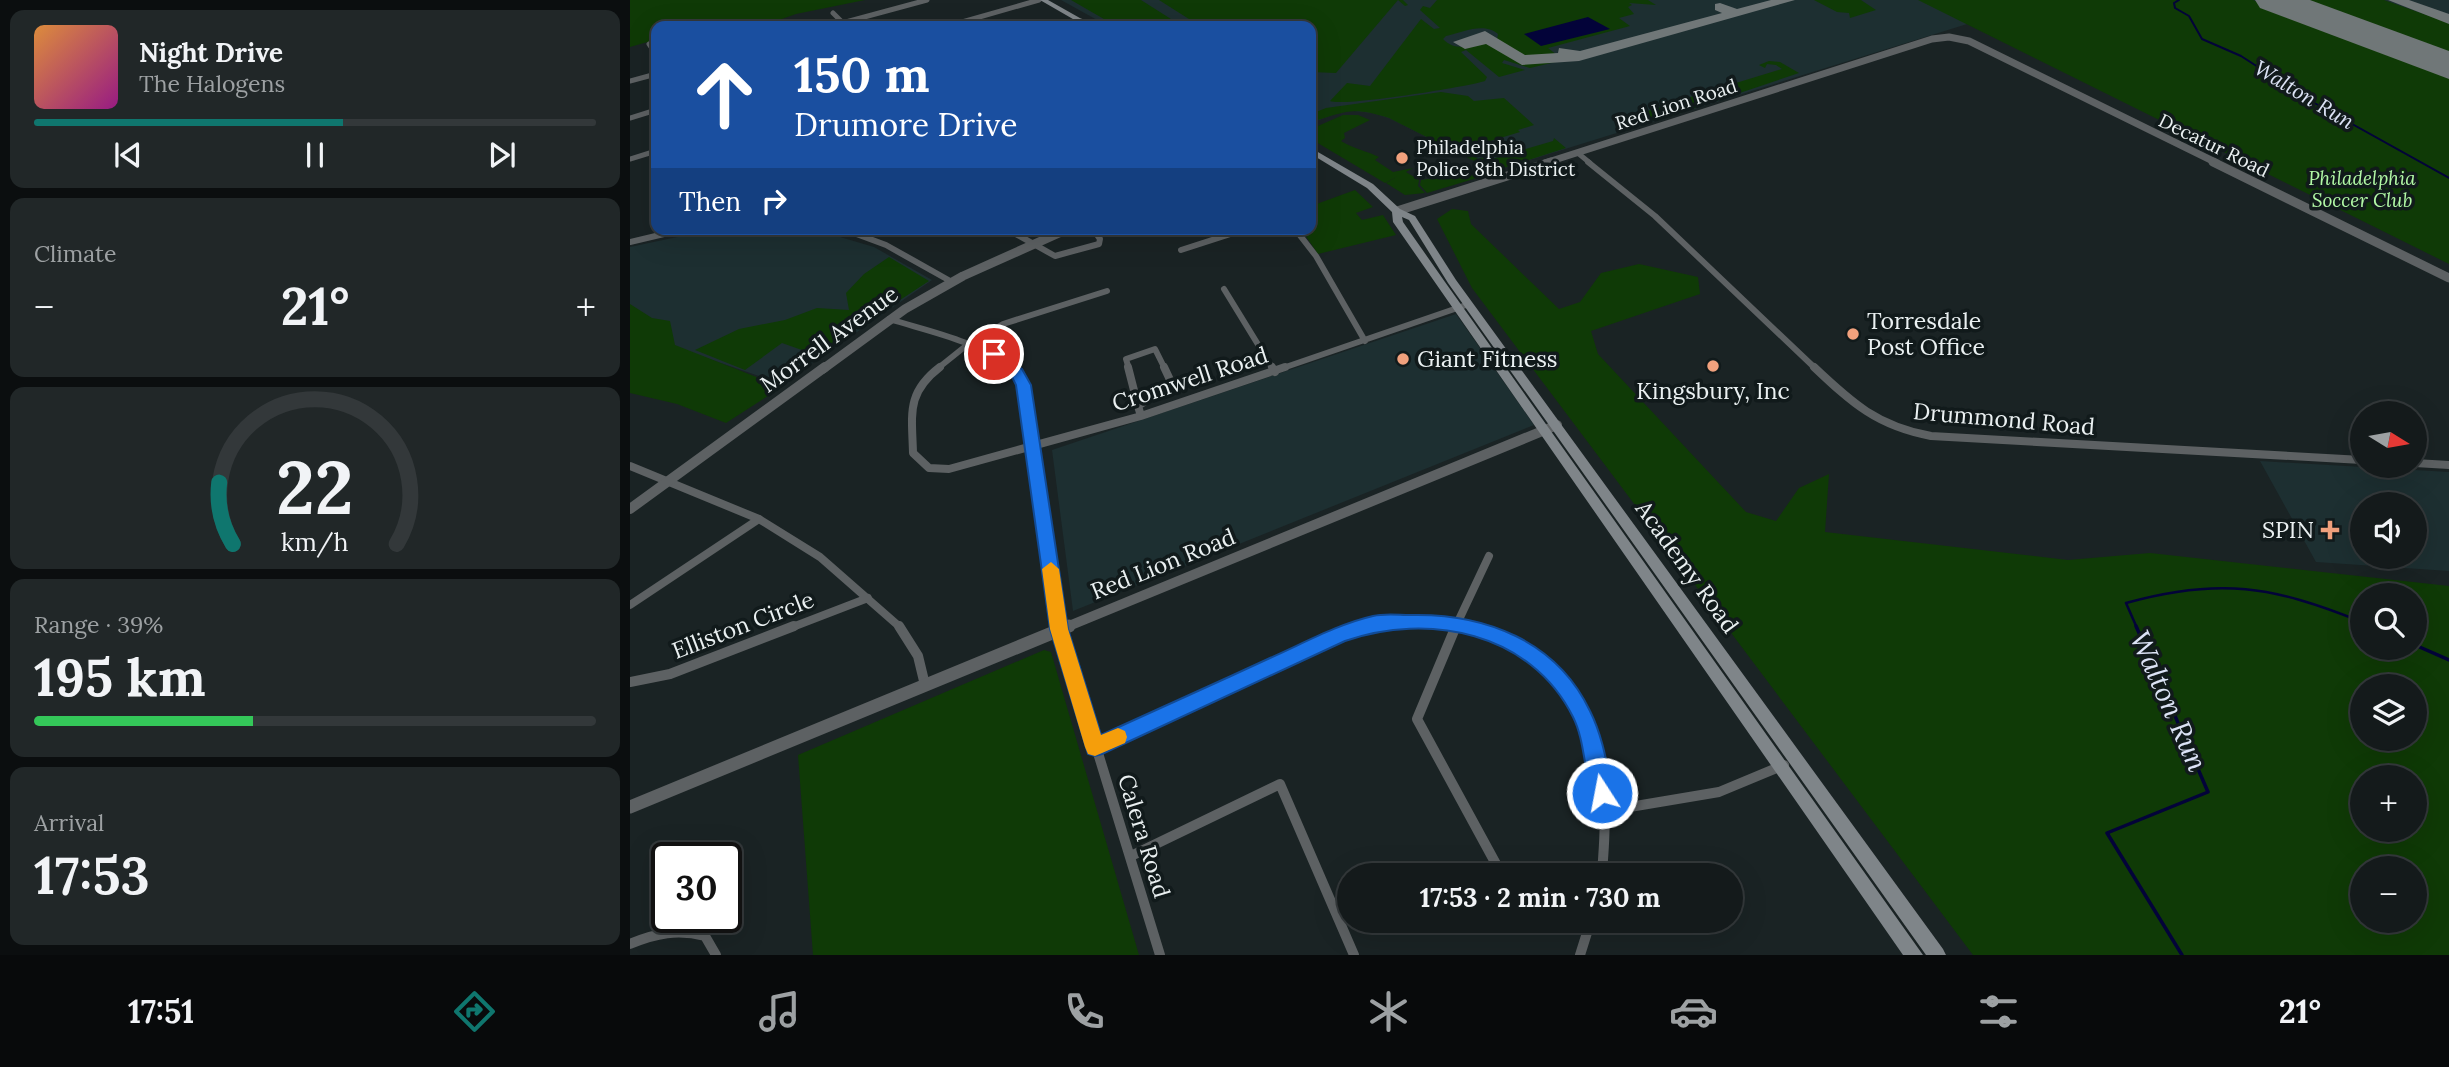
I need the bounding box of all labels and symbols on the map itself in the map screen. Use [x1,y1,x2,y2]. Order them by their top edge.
water label: Walton Run [2249,54,2360,135]
street label: Red Lion Road [1612,73,1740,135]
street label: Decatur Road [2155,108,2273,182]
place label: Philadelphia Police 8th District [1416,135,1576,181]
marker: Philadelphia Police 8th District [1394,150,1410,166]
park label: Philadelphia Soccer Club [2308,166,2416,212]
street label: Morrell Avenue [754,279,903,398]
place label: Torresdale Post Office [1867,306,1985,361]
pin [964,324,1024,384]
marker: Torresdale Post Office [1845,326,1861,342]
street label: Cromwell Road [1108,340,1272,417]
place label: Giant Fitness [1417,344,1557,373]
marker: Giant Fitness [1395,351,1411,367]
marker: Kingsbury, Inc [1705,358,1721,374]
place label: Kingsbury, Inc [1636,376,1790,405]
street label: Drummond Road [1912,396,2096,441]
north arrow [2350,401,2427,478]
street label: Academy Road [1629,494,1745,639]
place label: SPIN [2262,515,2314,544]
marker: SPIN [2320,520,2340,540]
street label: Red Lion Road [1086,521,1239,606]
street label: Elliston Circle [668,584,818,665]
water label: Walton Run [2122,625,2216,777]
position arrow [1565,756,1639,830]
street label: Calera Road [1112,771,1177,901]
speed limit sign: 30 [651,842,742,933]

